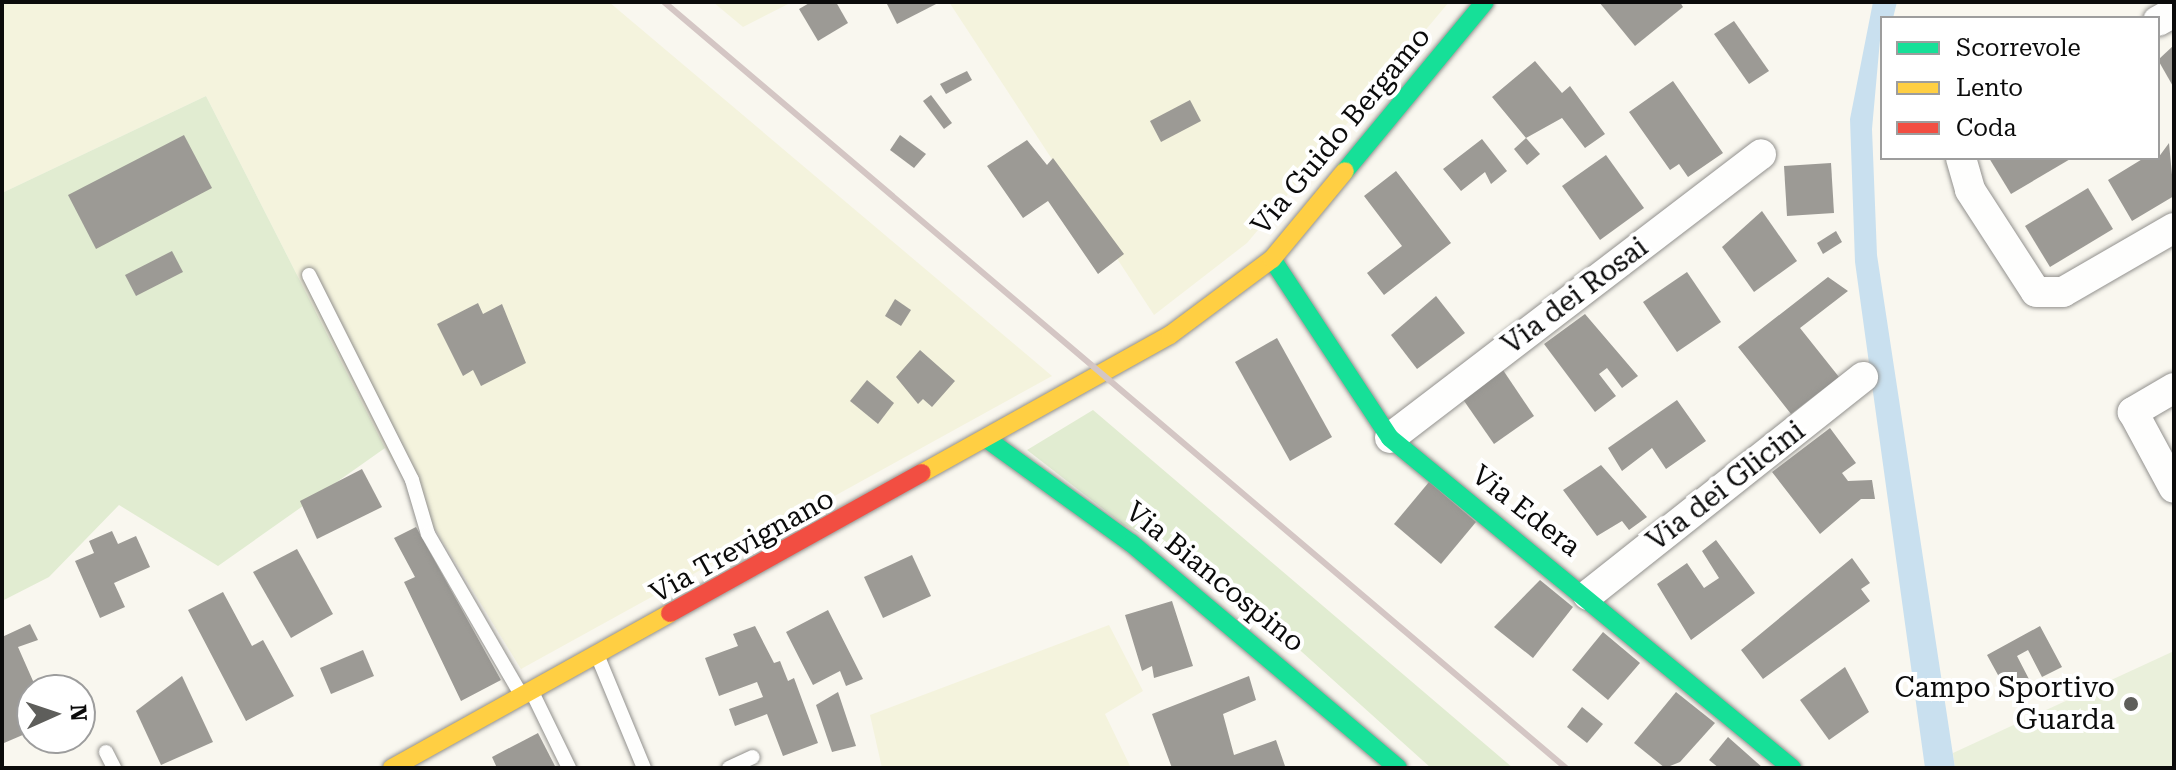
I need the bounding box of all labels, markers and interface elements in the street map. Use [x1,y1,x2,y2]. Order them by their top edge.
legend [1880,16,2160,160]
street label: Via Guido Bergamo [1244,20,1438,242]
text: Scorrevole [1956,34,2081,62]
text: Lento [1956,74,2023,102]
text: Coda [1956,114,2016,142]
street label: Via dei Rosai [1496,230,1654,362]
street label: Via dei Glicini [1640,414,1812,558]
street label: Via Edera [1465,458,1587,564]
street label: Via Trevignano [644,482,840,610]
street label: Via Biancospino [1119,495,1311,659]
place label: Campo Sportivo Guarda [1895,671,2115,737]
north arrow [16,674,96,754]
marker: Campo Sportivo Guarda [2122,695,2140,713]
text: N [66,704,91,722]

